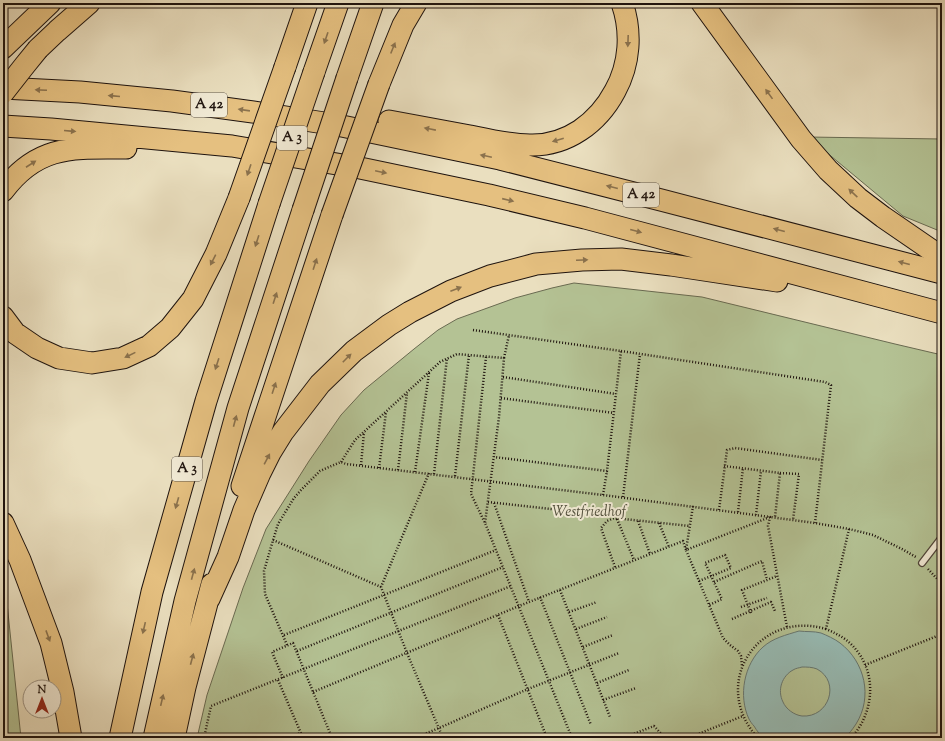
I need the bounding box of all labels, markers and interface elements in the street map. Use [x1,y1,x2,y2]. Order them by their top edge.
one-way arrow [323,32,329,44]
one-way arrow [625,35,631,48]
one-way arrow [391,41,397,53]
one-way arrow [35,87,48,94]
one-way arrow [765,89,773,99]
one-way arrow [108,92,120,99]
road number: A 42 [191,93,227,117]
one-way arrow [237,107,250,113]
one-way arrow [424,125,436,131]
road number: A 3 [277,126,307,150]
one-way arrow [64,127,76,134]
one-way arrow [552,137,564,143]
one-way arrow [480,153,492,159]
one-way arrow [25,160,37,167]
one-way arrow [246,164,252,176]
one-way arrow [375,169,387,175]
road number: A 42 [623,183,659,207]
one-way arrow [606,184,618,190]
one-way arrow [848,189,857,198]
one-way arrow [502,197,514,203]
one-way arrow [772,227,785,233]
one-way arrow [630,228,642,234]
one-way arrow [254,235,260,247]
one-way arrow [210,254,216,266]
one-way arrow [576,257,589,263]
one-way arrow [313,258,319,270]
one-way arrow [898,260,911,266]
one-way arrow [451,285,463,291]
one-way arrow [272,291,278,303]
one-way arrow [124,352,135,358]
one-way arrow [342,353,352,363]
one-way arrow [214,359,220,371]
one-way arrow [272,381,278,393]
one-way arrow [232,415,238,428]
one-way arrow [263,454,270,465]
road number: A 3 [172,457,202,481]
one-way arrow [174,497,180,509]
park label: Westfriedhof [552,502,628,523]
one-way arrow [190,567,196,580]
one-way arrow [140,622,146,634]
one-way arrow [46,631,52,643]
one-way arrow [190,653,196,665]
north arrow [22,679,62,719]
text: N [37,682,47,698]
one-way arrow [160,694,166,706]

